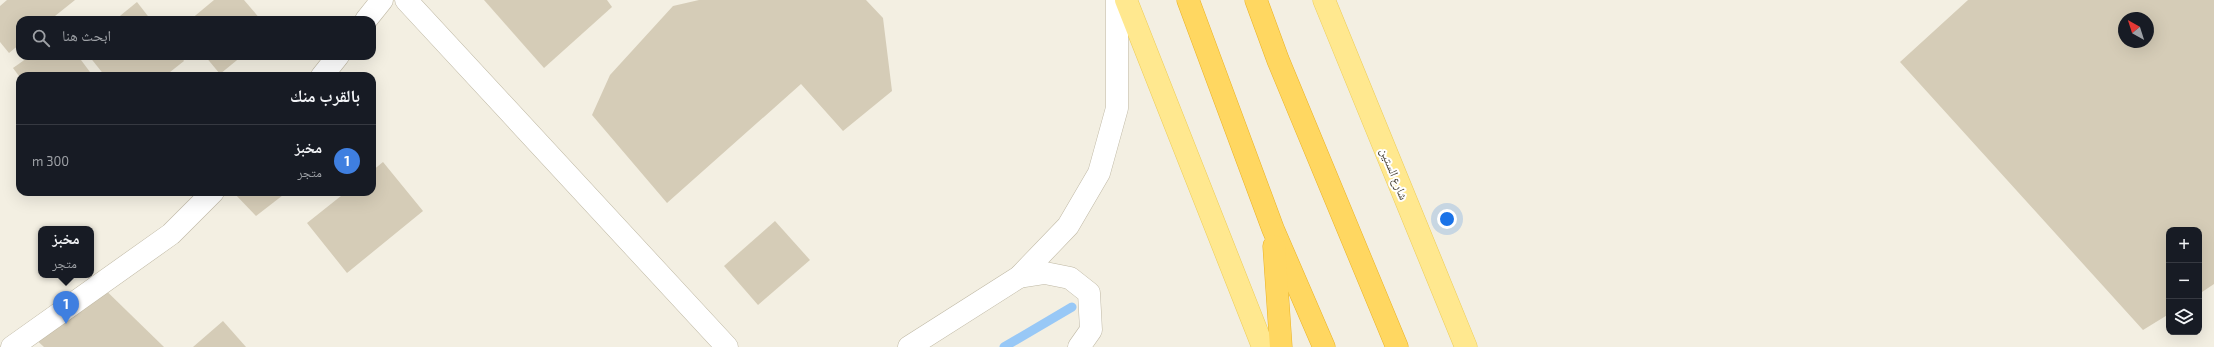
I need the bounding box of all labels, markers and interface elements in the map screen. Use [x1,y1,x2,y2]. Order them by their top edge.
north arrow [2118,12,2154,48]
search box [16,16,376,60]
text: ابحث هنا [62,26,111,44]
icon: search [30,27,52,49]
text: بالقرب منك [290,85,360,105]
text: مخبز [295,138,322,156]
street label: شارع الستين [1376,146,1412,202]
text: 300 m [32,153,69,169]
text: 1 [344,153,350,169]
text: متجر [297,164,322,180]
your location [1437,209,1457,229]
popup [38,226,94,278]
map controls [2166,227,2202,335]
button: + [2166,227,2202,263]
text: مخبز [52,229,80,247]
text: متجر [52,255,77,271]
button: − [2166,263,2202,299]
pin: 1 [53,291,79,324]
button: layers [2166,299,2202,335]

